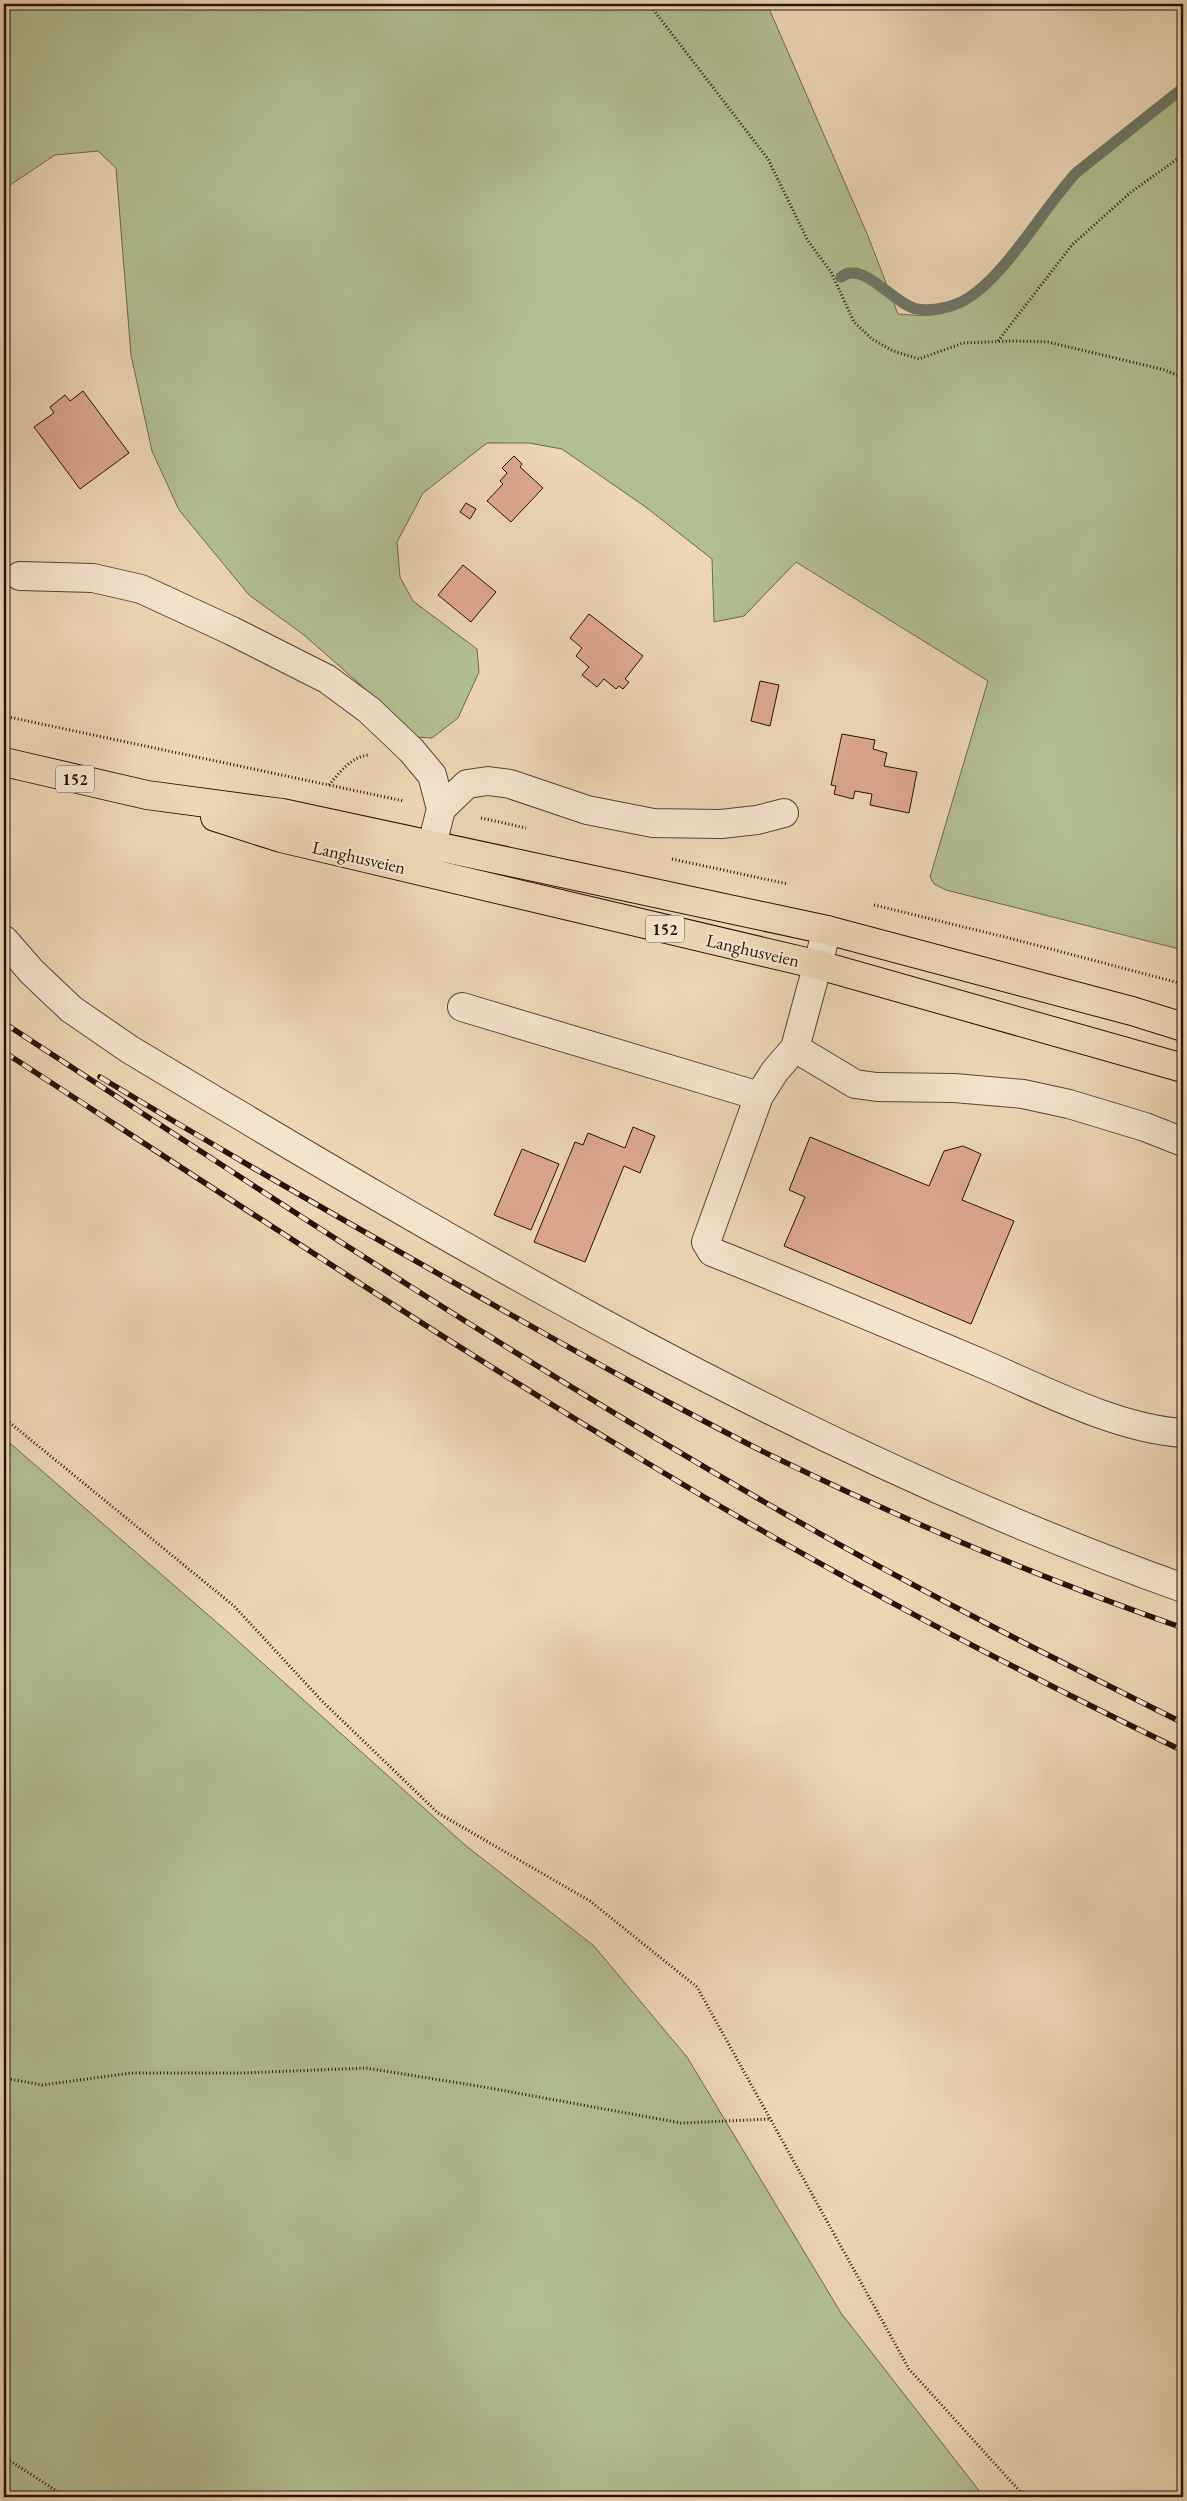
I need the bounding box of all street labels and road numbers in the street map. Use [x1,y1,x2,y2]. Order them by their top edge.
road number: 152 [56,766,94,792]
street label: Langhusveien [310,835,408,879]
road number: 152 [646,916,684,942]
street label: Langhusveien [704,928,802,972]

